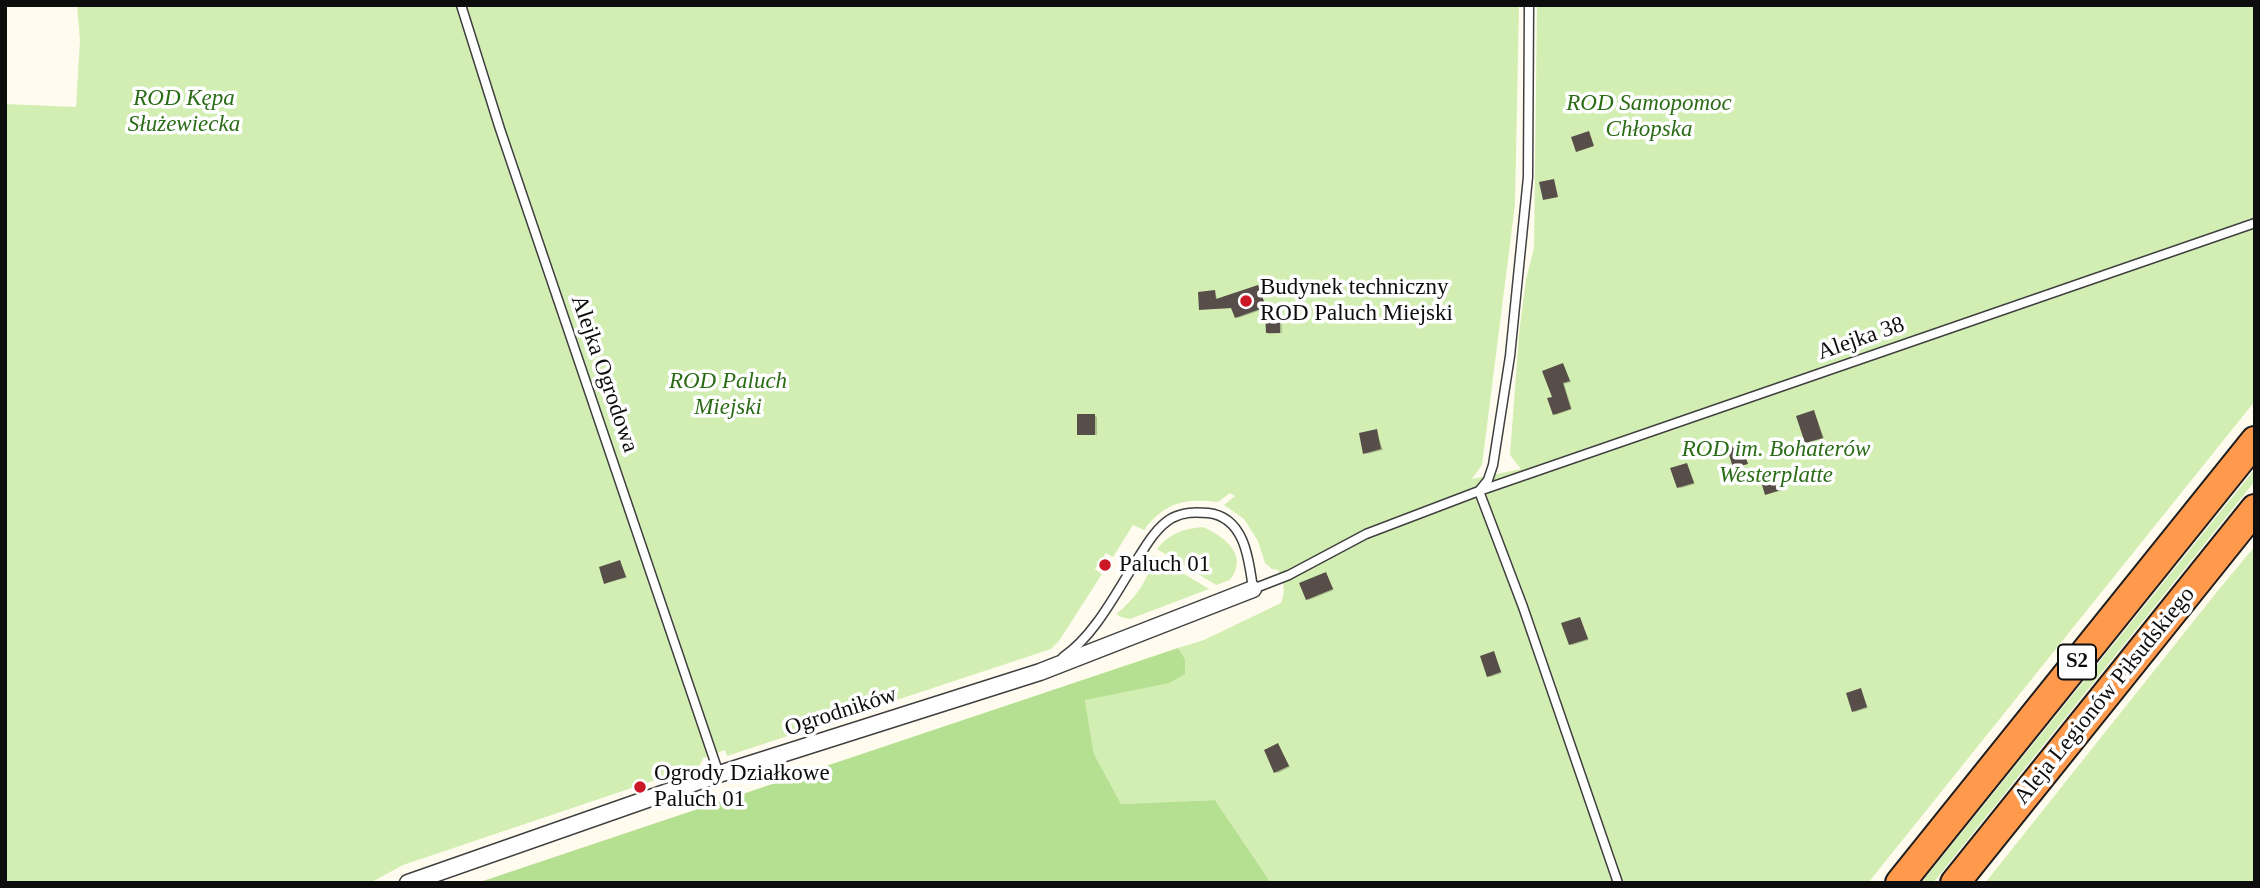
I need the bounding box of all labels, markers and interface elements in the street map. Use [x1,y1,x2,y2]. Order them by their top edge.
park label: ROD Kępa Służewiecka [128,85,240,139]
park label: ROD Samopomoc Chłopska [1566,90,1732,144]
place label: Budynek techniczny ROD Paluch Miejski [1260,274,1453,328]
street label: Alejka Ogrodowa [564,292,644,456]
marker: Budynek techniczny ROD Paluch Miejski [1238,293,1254,309]
street label: Alejka 38 [1814,311,1908,367]
park label: ROD Paluch Miejski [669,368,787,422]
park label: ROD im. Bohaterów Westerplatte [1682,436,1870,490]
place label: Paluch 01 [1119,551,1210,579]
marker: Paluch 01 [1097,557,1113,573]
street label: Aleja Legionów Piłsudskiego [2009,582,2201,810]
road number: S2 [2058,644,2096,680]
street label: Ogrodników [781,681,901,743]
place label: Ogrody Działkowe Paluch 01 [654,760,830,814]
marker: Ogrody Działkowe Paluch 01 [632,779,648,795]

